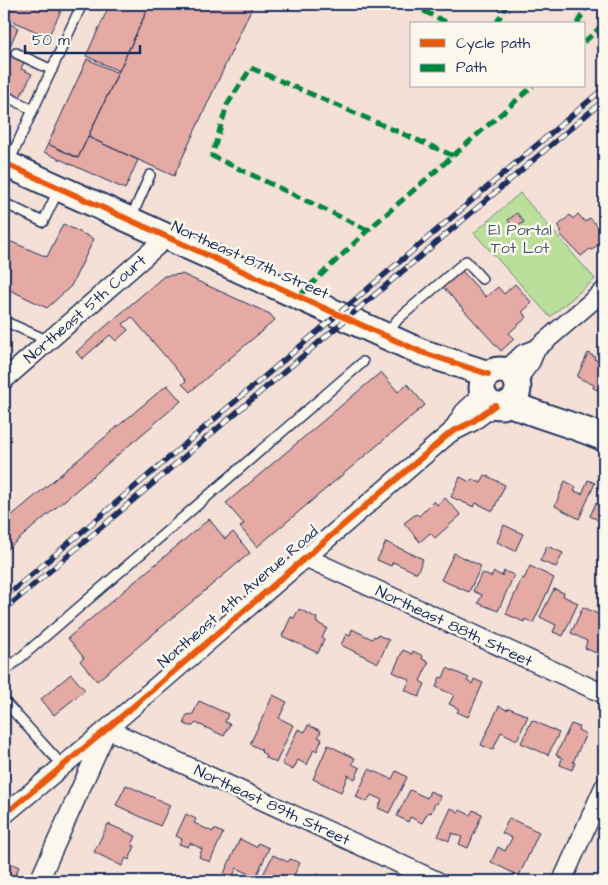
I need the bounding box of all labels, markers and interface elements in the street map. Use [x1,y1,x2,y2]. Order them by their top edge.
scale bar [25,22,140,54]
legend [410,22,586,88]
text: 50 m [32,30,70,51]
text: Cycle path [456,33,531,55]
text: Path [456,57,487,78]
street label: Northeast 87th Street [168,215,333,305]
park label: El Portal Tot Lot [488,219,552,259]
street label: Northeast 5th Court [19,249,151,368]
street label: Northeast 4th Avenue Road [153,521,323,673]
street label: Northeast 88th Street [372,580,537,672]
street label: Northeast 89th Street [190,759,354,851]

